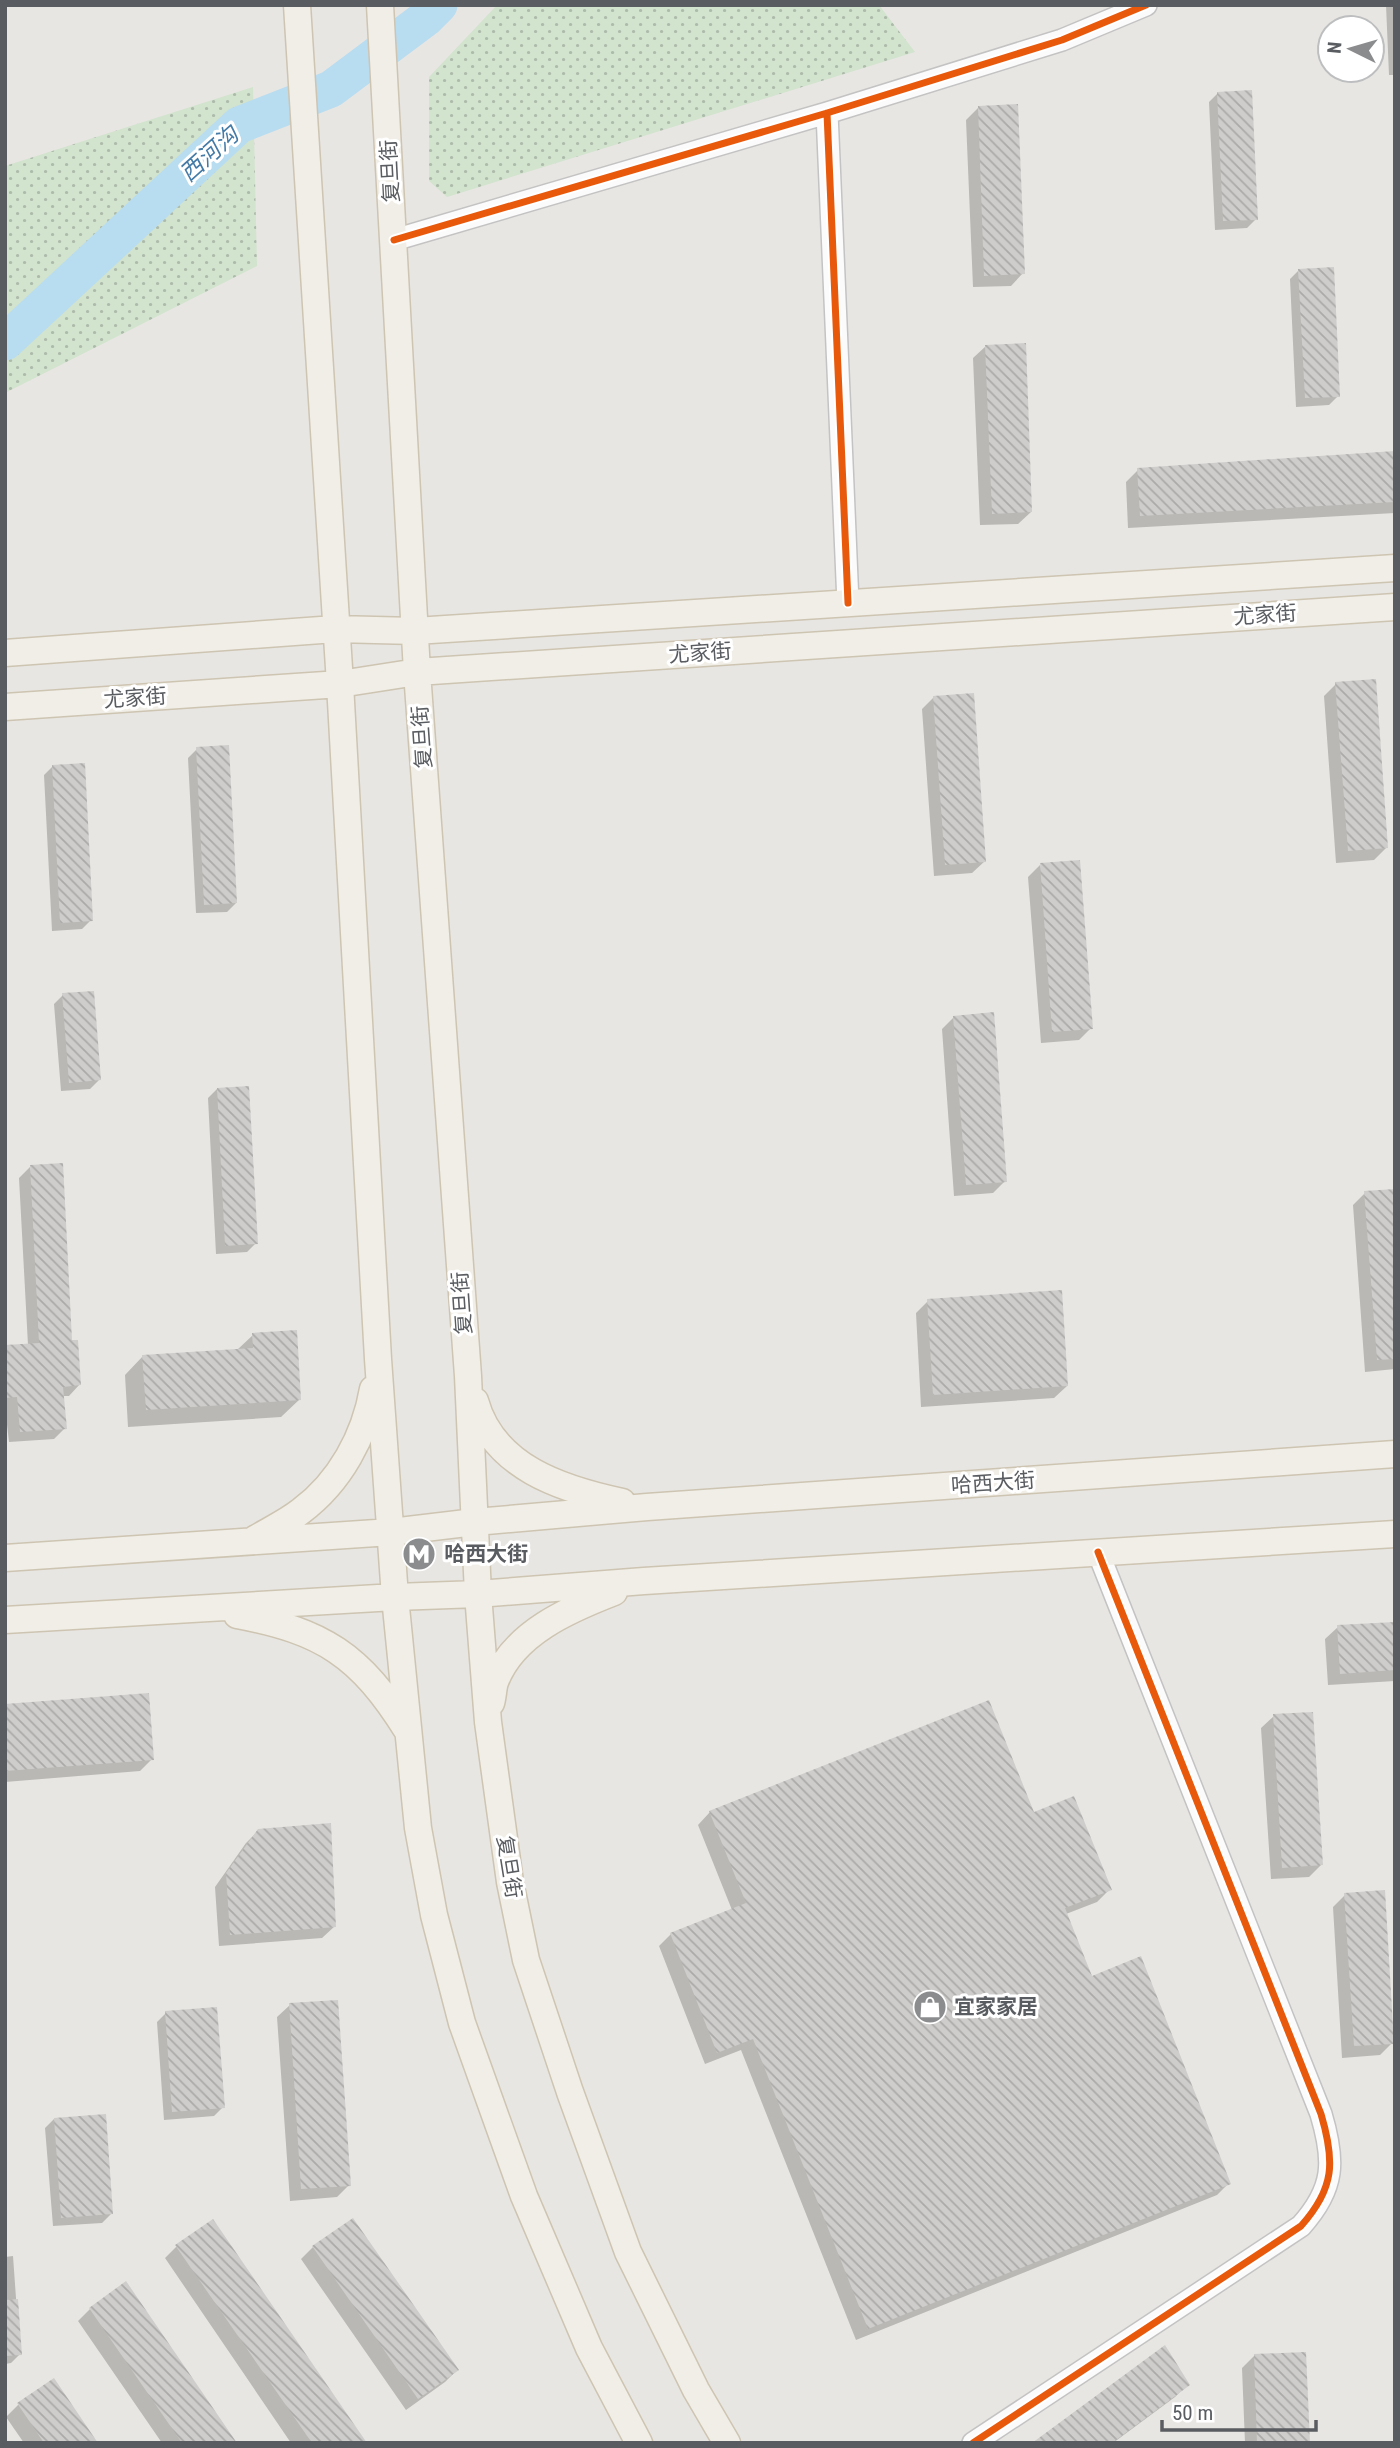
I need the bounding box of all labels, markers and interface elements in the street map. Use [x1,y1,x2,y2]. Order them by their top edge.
north arrow [1316,14,1386,84]
text: N [1323,41,1347,54]
water label: 西河沟 [175,119,246,187]
street label: 复旦街 [376,139,404,203]
street label: 尤家街 [1233,601,1297,629]
street label: 尤家街 [668,639,732,667]
street label: 尤家街 [103,684,167,712]
street label: 复旦街 [408,705,436,769]
street label: 复旦街 [448,1271,476,1335]
street label: 哈西大街 [950,1468,1036,1498]
metro station icon: 哈西大街 [400,1535,438,1573]
place label: 哈西大街 [444,1542,528,1566]
street label: 复旦街 [492,1834,526,1900]
shop icon: 宜家家居 [911,1988,949,2026]
place label: 宜家家居 [954,1995,1038,2019]
scale bar [1162,2388,1316,2432]
text: 50 m [1172,2401,1213,2425]

